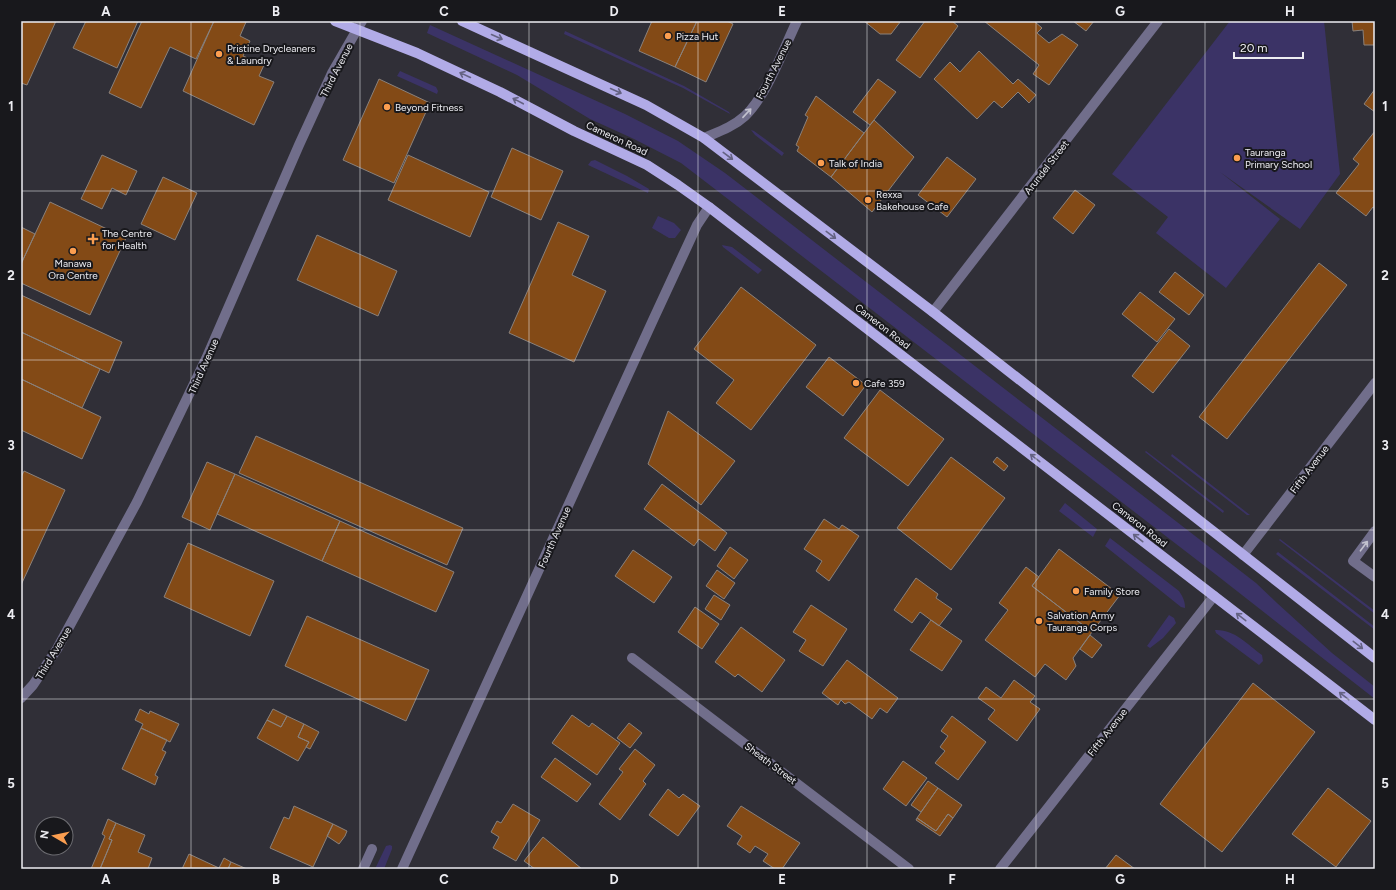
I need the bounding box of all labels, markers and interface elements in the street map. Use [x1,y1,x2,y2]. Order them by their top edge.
text: A [101,4,111,19]
text: B [272,4,280,19]
text: C [439,4,449,19]
text: D [609,4,619,19]
text: E [778,4,786,19]
text: F [948,4,956,19]
text: G [1115,4,1125,19]
text: H [1285,4,1295,19]
place label: Pizza Hut [676,30,719,43]
marker: Pizza Hut [663,31,673,41]
one-way arrow [491,34,503,41]
scale bar [1234,34,1303,60]
street label: Fourth Avenue [753,36,794,101]
street label: Third Avenue [317,41,356,99]
text: 20 m [1240,41,1268,55]
place label: Pristine Drycleaners & Laundry [227,42,316,67]
marker: Pristine Drycleaners & Laundry [214,49,224,59]
one-way arrow [459,71,471,79]
one-way arrow [609,88,621,95]
one-way arrow [512,96,524,104]
text: 1 [8,99,14,114]
text: 1 [1382,99,1388,114]
place label: Beyond Fitness [395,101,464,114]
marker: Beyond Fitness [382,102,392,112]
one-way arrow [743,108,752,118]
street label: Cameron Road [584,119,650,158]
street label: Arundel Street [1021,137,1072,197]
place label: Tauranga Primary School [1245,146,1312,171]
one-way arrow [722,152,733,160]
marker: Tauranga Primary School [1232,153,1242,163]
place label: Talk of India [829,157,882,170]
marker: Talk of India [816,158,826,168]
place label: Rexxa Bakehouse Cafe [876,188,949,213]
marker: Rexxa Bakehouse Cafe [863,195,873,205]
place label: The Centre for Health [102,227,152,252]
one-way arrow [826,231,837,239]
marker: The Centre for Health [87,233,99,245]
marker: Manawa Ora Centre [68,246,78,256]
place label: Manawa Ora Centre [48,257,98,282]
text: 2 [7,268,15,283]
text: 2 [1381,268,1389,283]
street label: Cameron Road [852,301,913,352]
street label: Third Avenue [186,336,222,396]
place label: Cafe 359 [864,377,905,390]
marker: Cafe 359 [851,378,861,388]
text: 3 [7,438,15,453]
text: 3 [1381,438,1389,453]
street label: Fifth Avenue [1287,442,1332,496]
one-way arrow [1030,454,1041,462]
street label: Cameron Road [1109,499,1170,550]
street label: Fourth Avenue [535,504,574,570]
one-way arrow [1133,533,1144,542]
one-way arrow [1360,540,1368,551]
place label: Family Store [1084,585,1140,598]
marker: Family Store [1071,586,1081,596]
text: 4 [7,607,15,622]
text: 4 [1381,607,1389,622]
place label: Salvation Army Tauranga Corps [1047,609,1117,634]
one-way arrow [1236,613,1247,621]
marker: Salvation Army Tauranga Corps [1034,616,1044,626]
street label: Third Avenue [33,624,74,682]
one-way arrow [1353,641,1364,649]
one-way arrow [1339,692,1350,701]
street label: Fifth Avenue [1085,705,1130,759]
street label: Sheath Street [742,740,800,787]
text: 5 [7,776,15,791]
text: 5 [1381,776,1389,791]
north arrow [34,816,74,856]
text: N [38,829,52,840]
text: A [101,872,111,887]
text: B [272,872,280,887]
text: C [439,872,449,887]
text: D [609,872,619,887]
text: E [778,872,786,887]
text: F [948,872,956,887]
text: G [1115,872,1125,887]
text: H [1285,872,1295,887]

